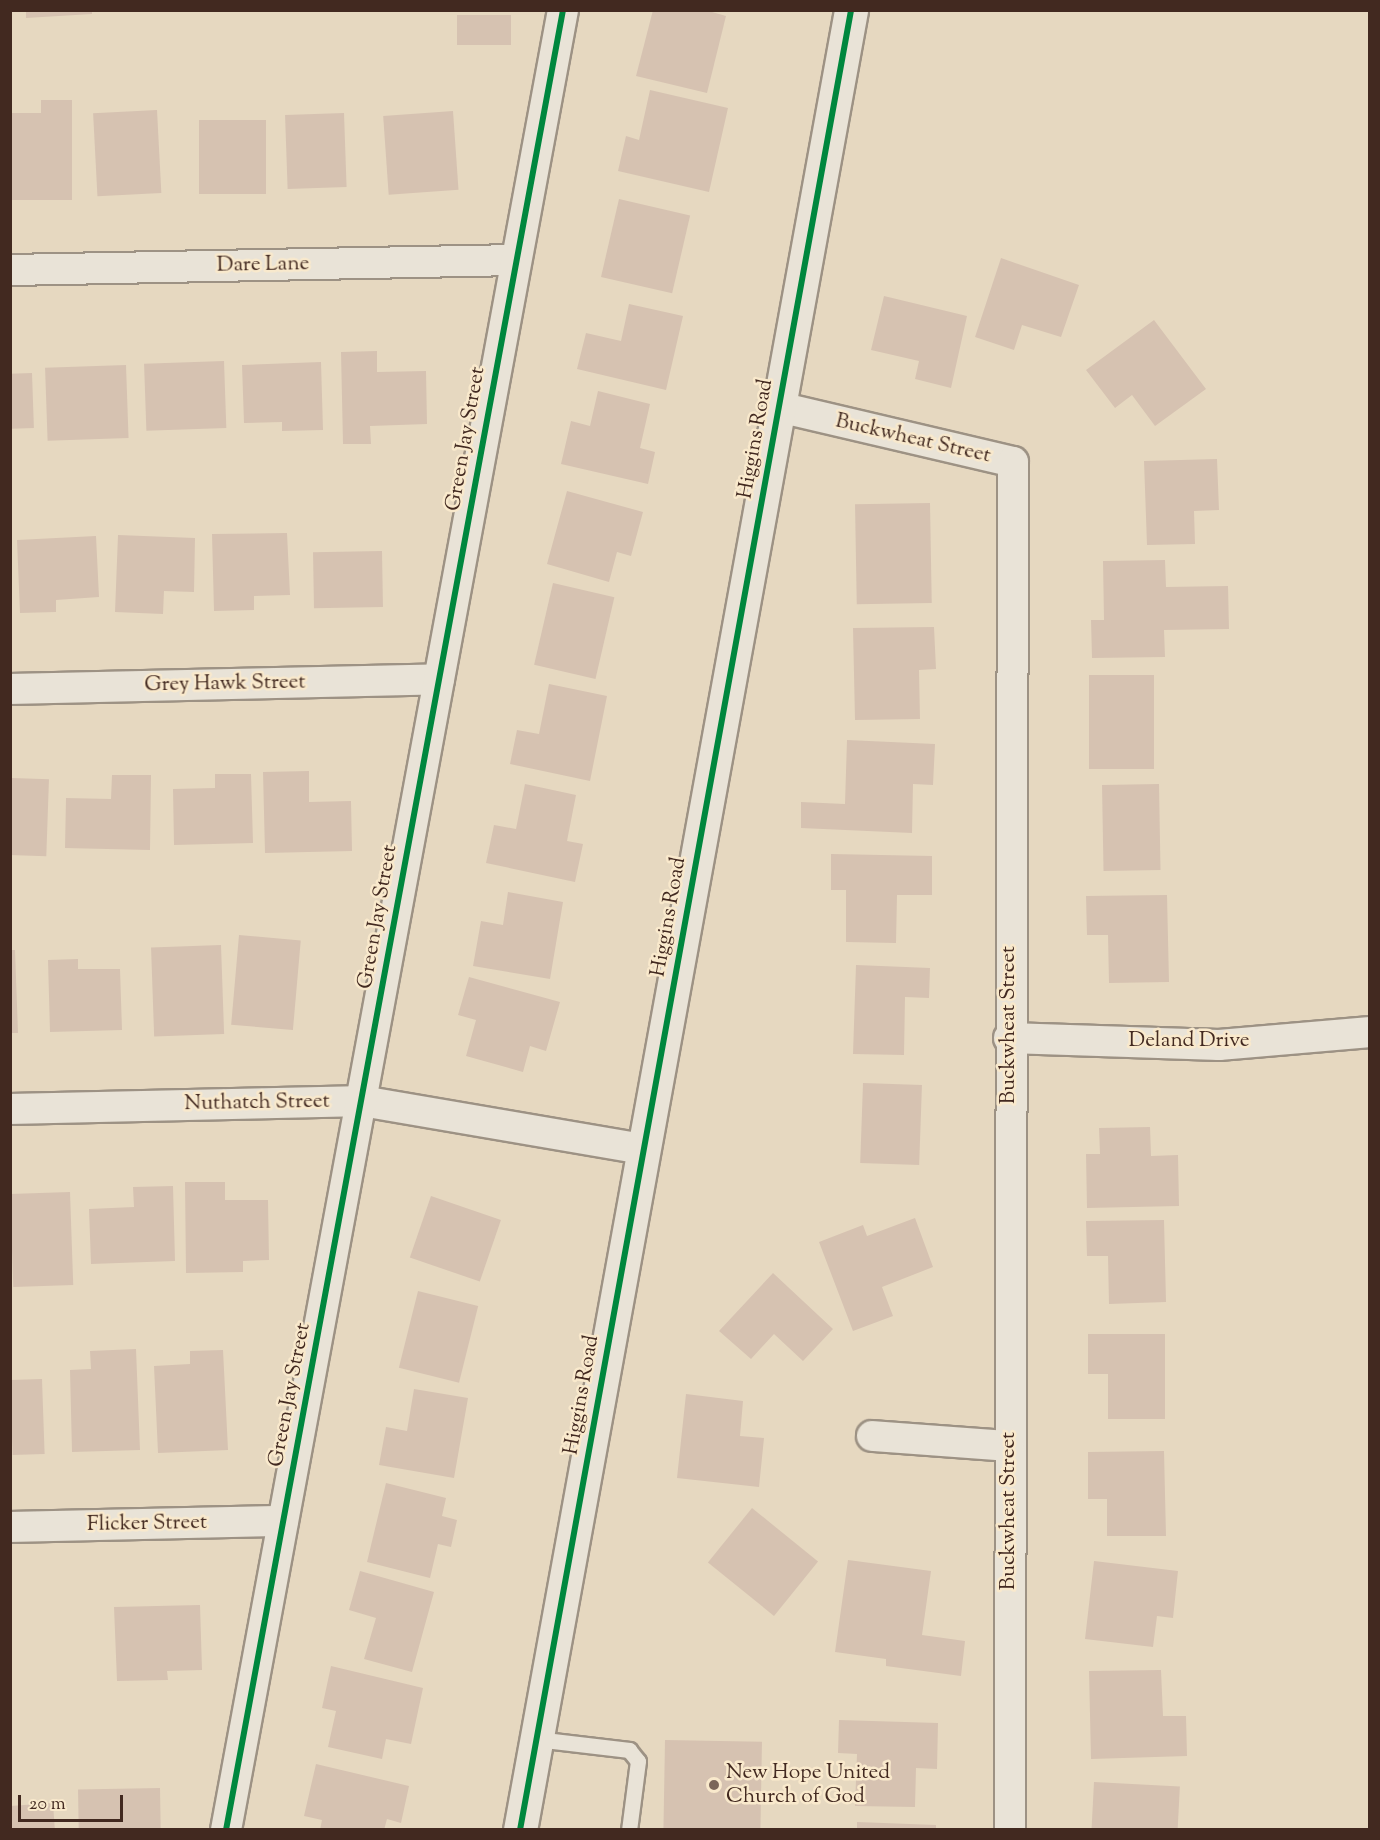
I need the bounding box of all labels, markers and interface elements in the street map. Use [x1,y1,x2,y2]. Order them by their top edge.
street label: Dare Lane [217,252,309,278]
street label: Green Jay Street [441,365,491,513]
street label: Higgins Road [733,377,779,501]
street label: Buckwheat Street [833,409,993,469]
street label: Grey Hawk Street [144,670,306,698]
street label: Green Jay Street [353,843,403,991]
street label: Higgins Road [646,855,692,979]
street label: Buckwheat Street [996,946,1022,1104]
street label: Deland Drive [1129,1028,1249,1054]
street label: Nuthatch Street [184,1089,330,1117]
street label: Green Jay Street [264,1321,316,1469]
street label: Higgins Road [559,1333,605,1457]
street label: Buckwheat Street [996,1432,1022,1590]
street label: Flicker Street [87,1510,207,1538]
place label: New Hope United Church of God [726,1760,890,1810]
marker: New Hope United Church of God [707,1778,721,1792]
scale bar [21,1783,126,1821]
text: 20 m [29,1792,66,1818]

